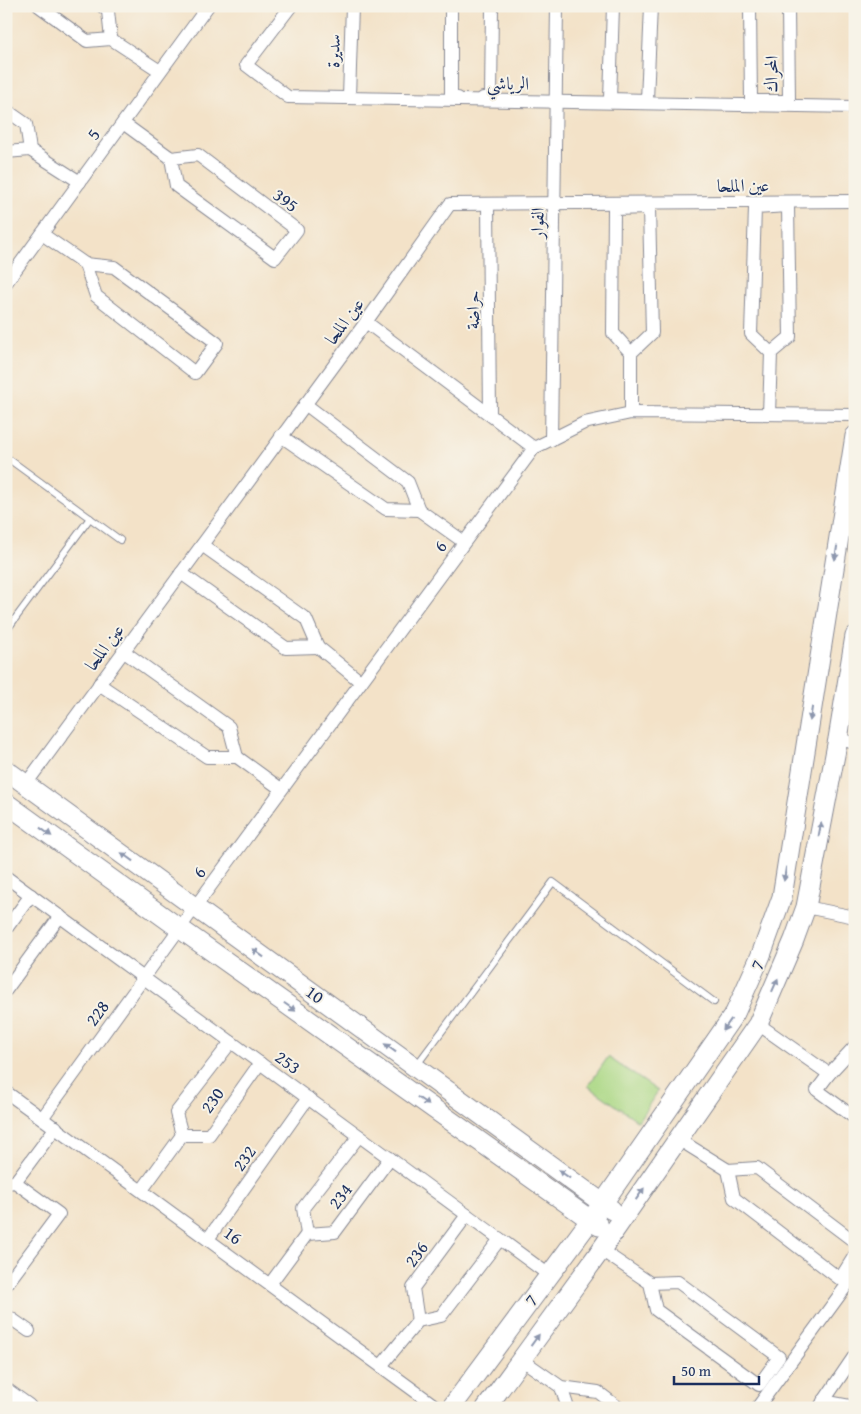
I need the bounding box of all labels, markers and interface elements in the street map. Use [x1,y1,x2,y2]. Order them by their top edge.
street label: سديرة [319,34,347,68]
street label: المحراك [757,55,785,93]
street label: الرياشي [487,69,529,101]
street label: 5 [80,123,106,145]
street label: عين الملحا [717,171,769,199]
street label: 395 [267,181,305,219]
street label: الفوار [523,207,551,241]
street label: حراضة [459,290,486,330]
street label: عين الملحا [318,292,370,350]
street label: 6 [427,534,453,558]
one-way arrow [832,545,840,561]
street label: عين الملحا [78,618,130,676]
one-way arrow [806,706,814,722]
one-way arrow [817,821,825,837]
one-way arrow [39,827,53,837]
one-way arrow [120,852,134,862]
street label: 6 [186,860,212,884]
one-way arrow [781,866,789,882]
one-way arrow [251,948,265,958]
street label: 7 [743,956,771,974]
one-way arrow [772,977,780,992]
street label: 10 [300,978,330,1010]
street label: 228 [78,995,116,1031]
one-way arrow [283,1002,297,1012]
one-way arrow [722,1018,732,1031]
street label: 253 [270,1043,306,1081]
one-way arrow [383,1043,396,1053]
street label: 230 [193,1081,231,1118]
one-way arrow [416,1096,429,1106]
street label: 232 [225,1140,263,1176]
one-way arrow [557,1170,570,1180]
street label: 234 [321,1177,359,1215]
one-way arrow [635,1187,645,1201]
street label: 16 [218,1219,248,1251]
street label: 236 [397,1236,435,1272]
street label: 7 [518,1288,544,1312]
one-way arrow [530,1333,540,1347]
scale bar [674,1354,758,1386]
text: 50 m [681,1360,712,1381]

